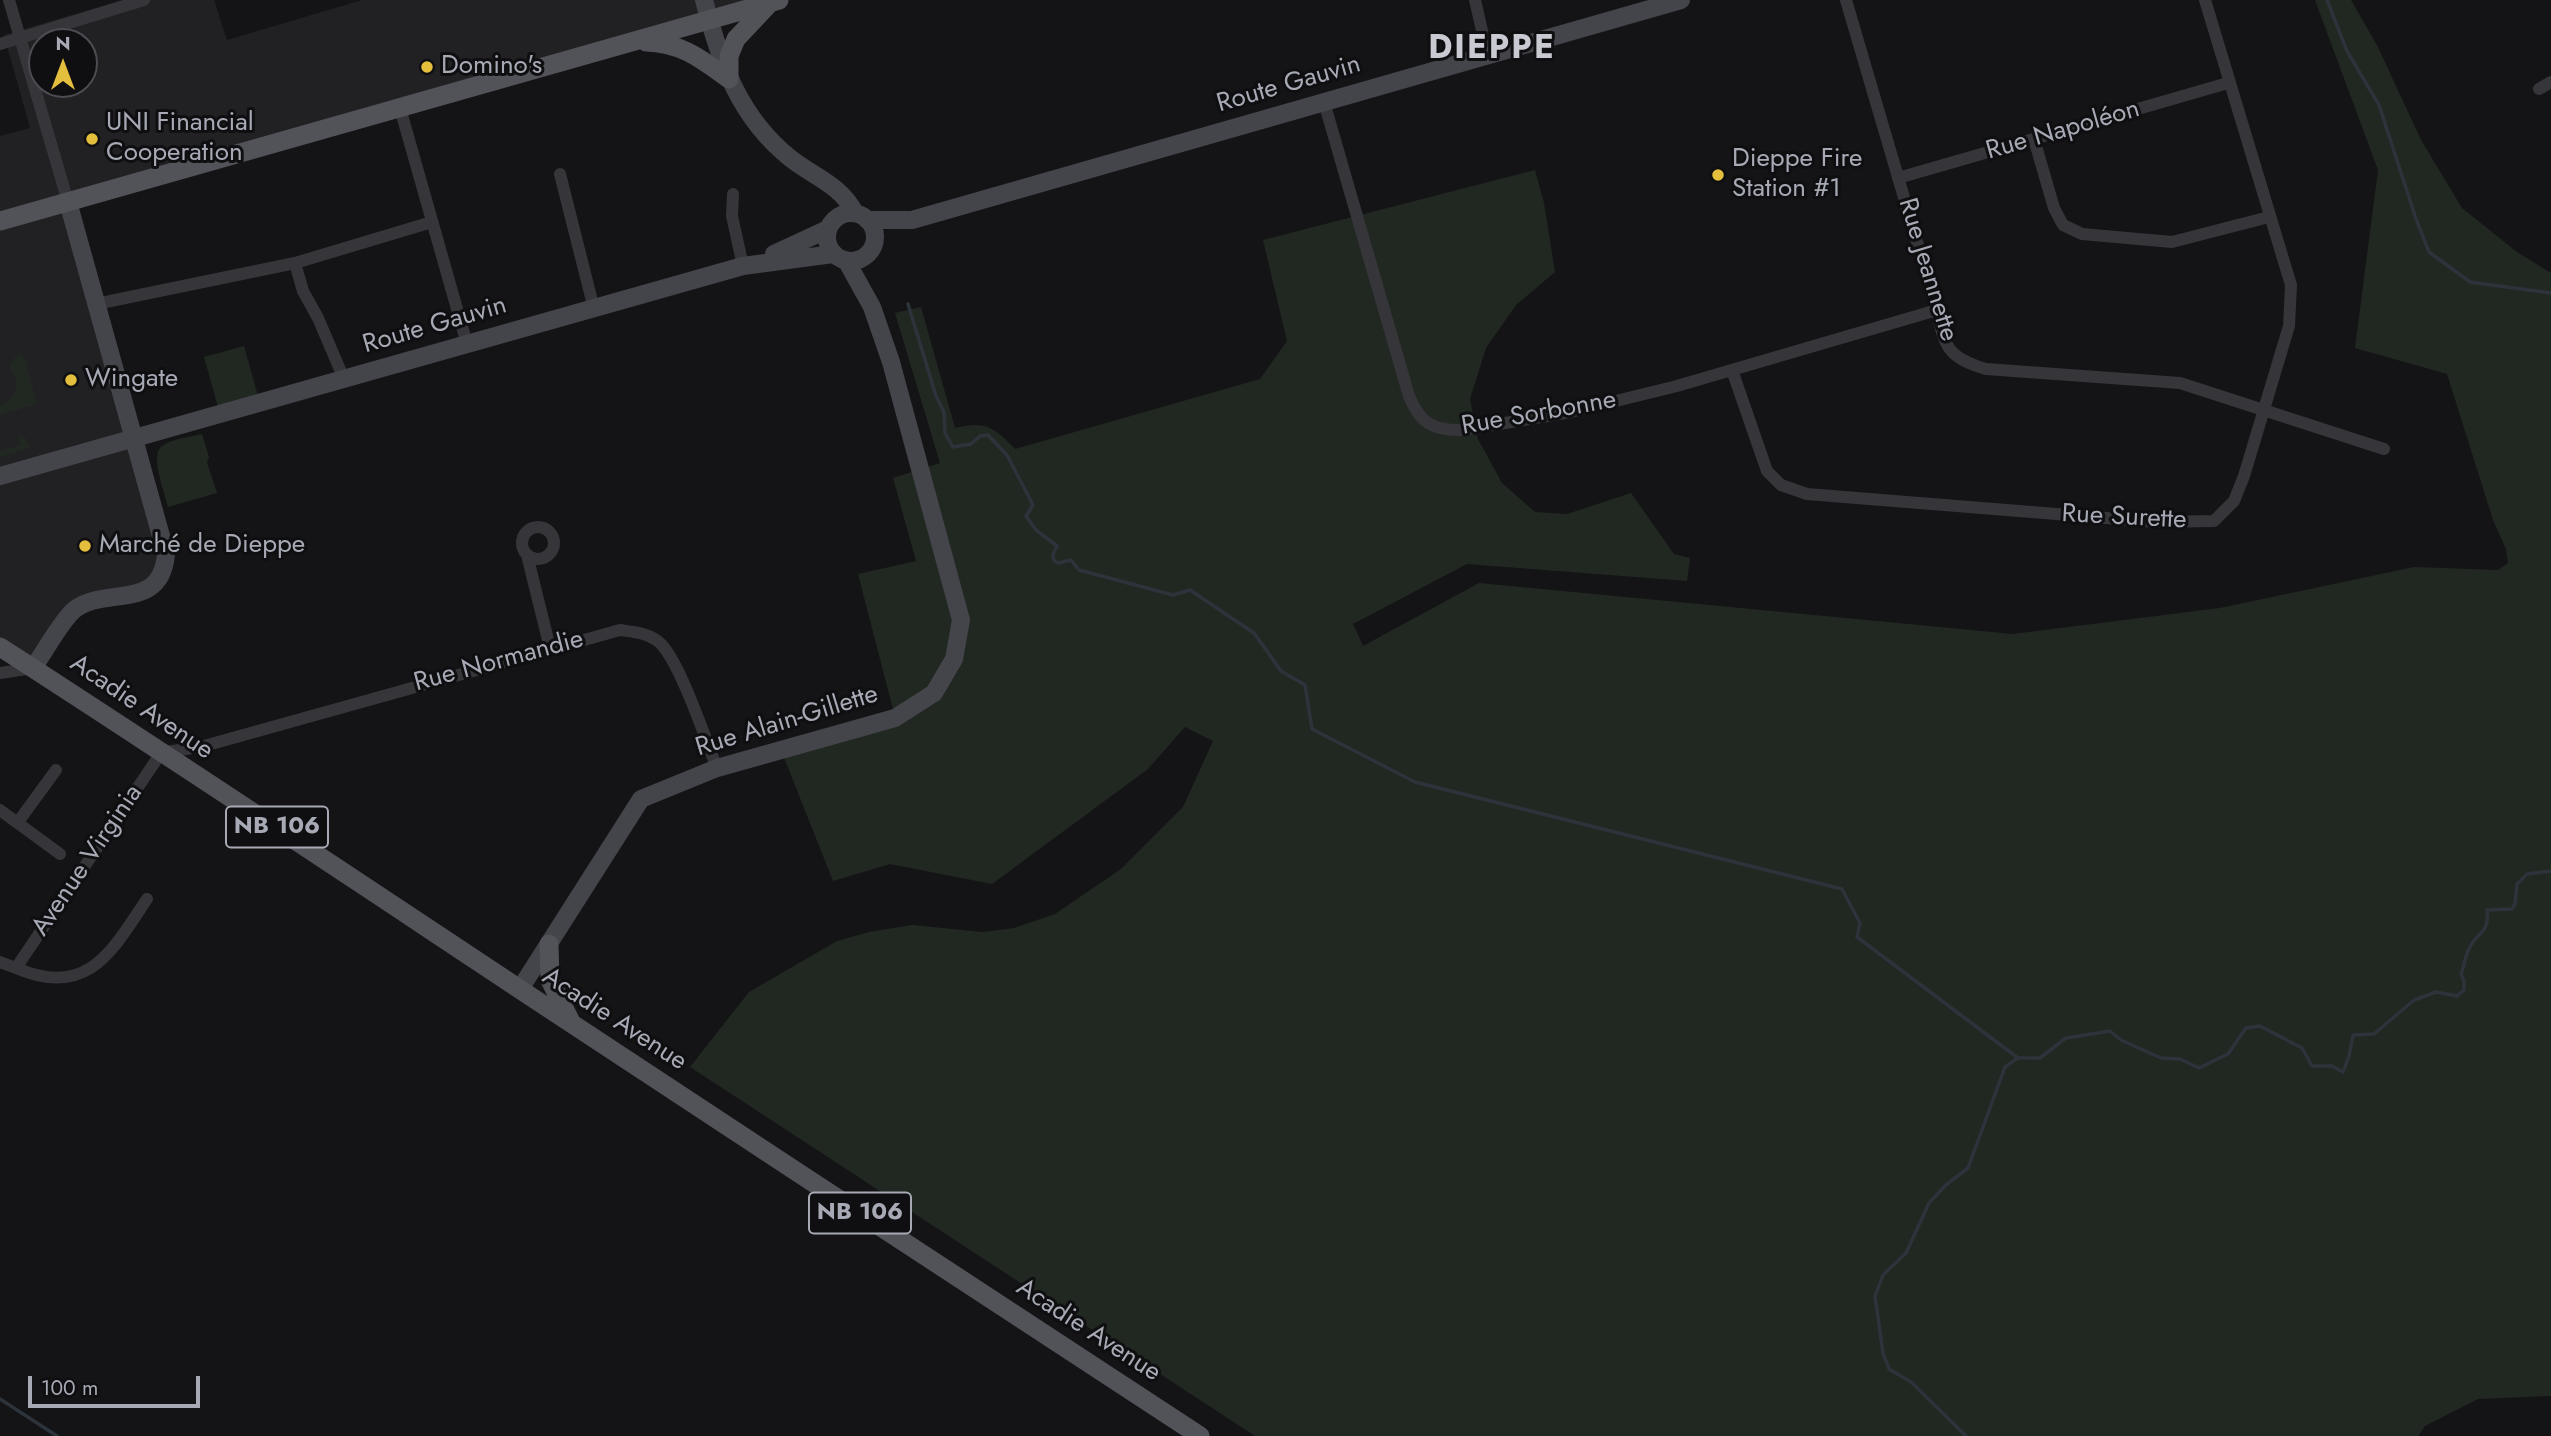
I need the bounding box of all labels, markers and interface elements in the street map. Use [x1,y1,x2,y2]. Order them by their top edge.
north arrow [28,28,98,98]
text: N [55,30,71,57]
district label: DIEPPE [1429,30,1555,70]
street label: Route Gauvin [1214,50,1364,120]
place label: Domino's [441,51,542,83]
marker: Domino's [419,59,435,75]
street label: Rue Napoléon [1983,94,2143,168]
place label: UNI Financial Cooperation [106,108,254,170]
marker: UNI Financial Cooperation [84,131,100,147]
place label: Dieppe Fire Station #1 [1732,144,1862,206]
marker: Dieppe Fire Station #1 [1710,167,1726,183]
street label: Rue Jeannette [1890,195,1964,345]
street label: Route Gauvin [360,291,510,361]
place label: Wingate [85,364,178,396]
marker: Wingate [63,372,79,388]
street label: Rue Sorbonne [1459,385,1619,443]
street label: Rue Surette [2061,499,2187,537]
place label: Marché de Dieppe [99,530,305,562]
marker: Marché de Dieppe [77,538,93,554]
street label: Rue Normandie [411,624,587,700]
street label: Acadie Avenue [64,649,218,767]
street label: Rue Alain-Gillette [692,679,882,765]
street label: Avenue Virginia [26,779,150,943]
road number: NB 106 [226,806,328,848]
street label: Acadie Avenue [536,962,692,1078]
road number: NB 106 [809,1192,911,1233]
street label: Acadie Avenue [1010,1273,1166,1389]
scale bar [32,1362,203,1406]
text: 100 m [41,1373,98,1403]

